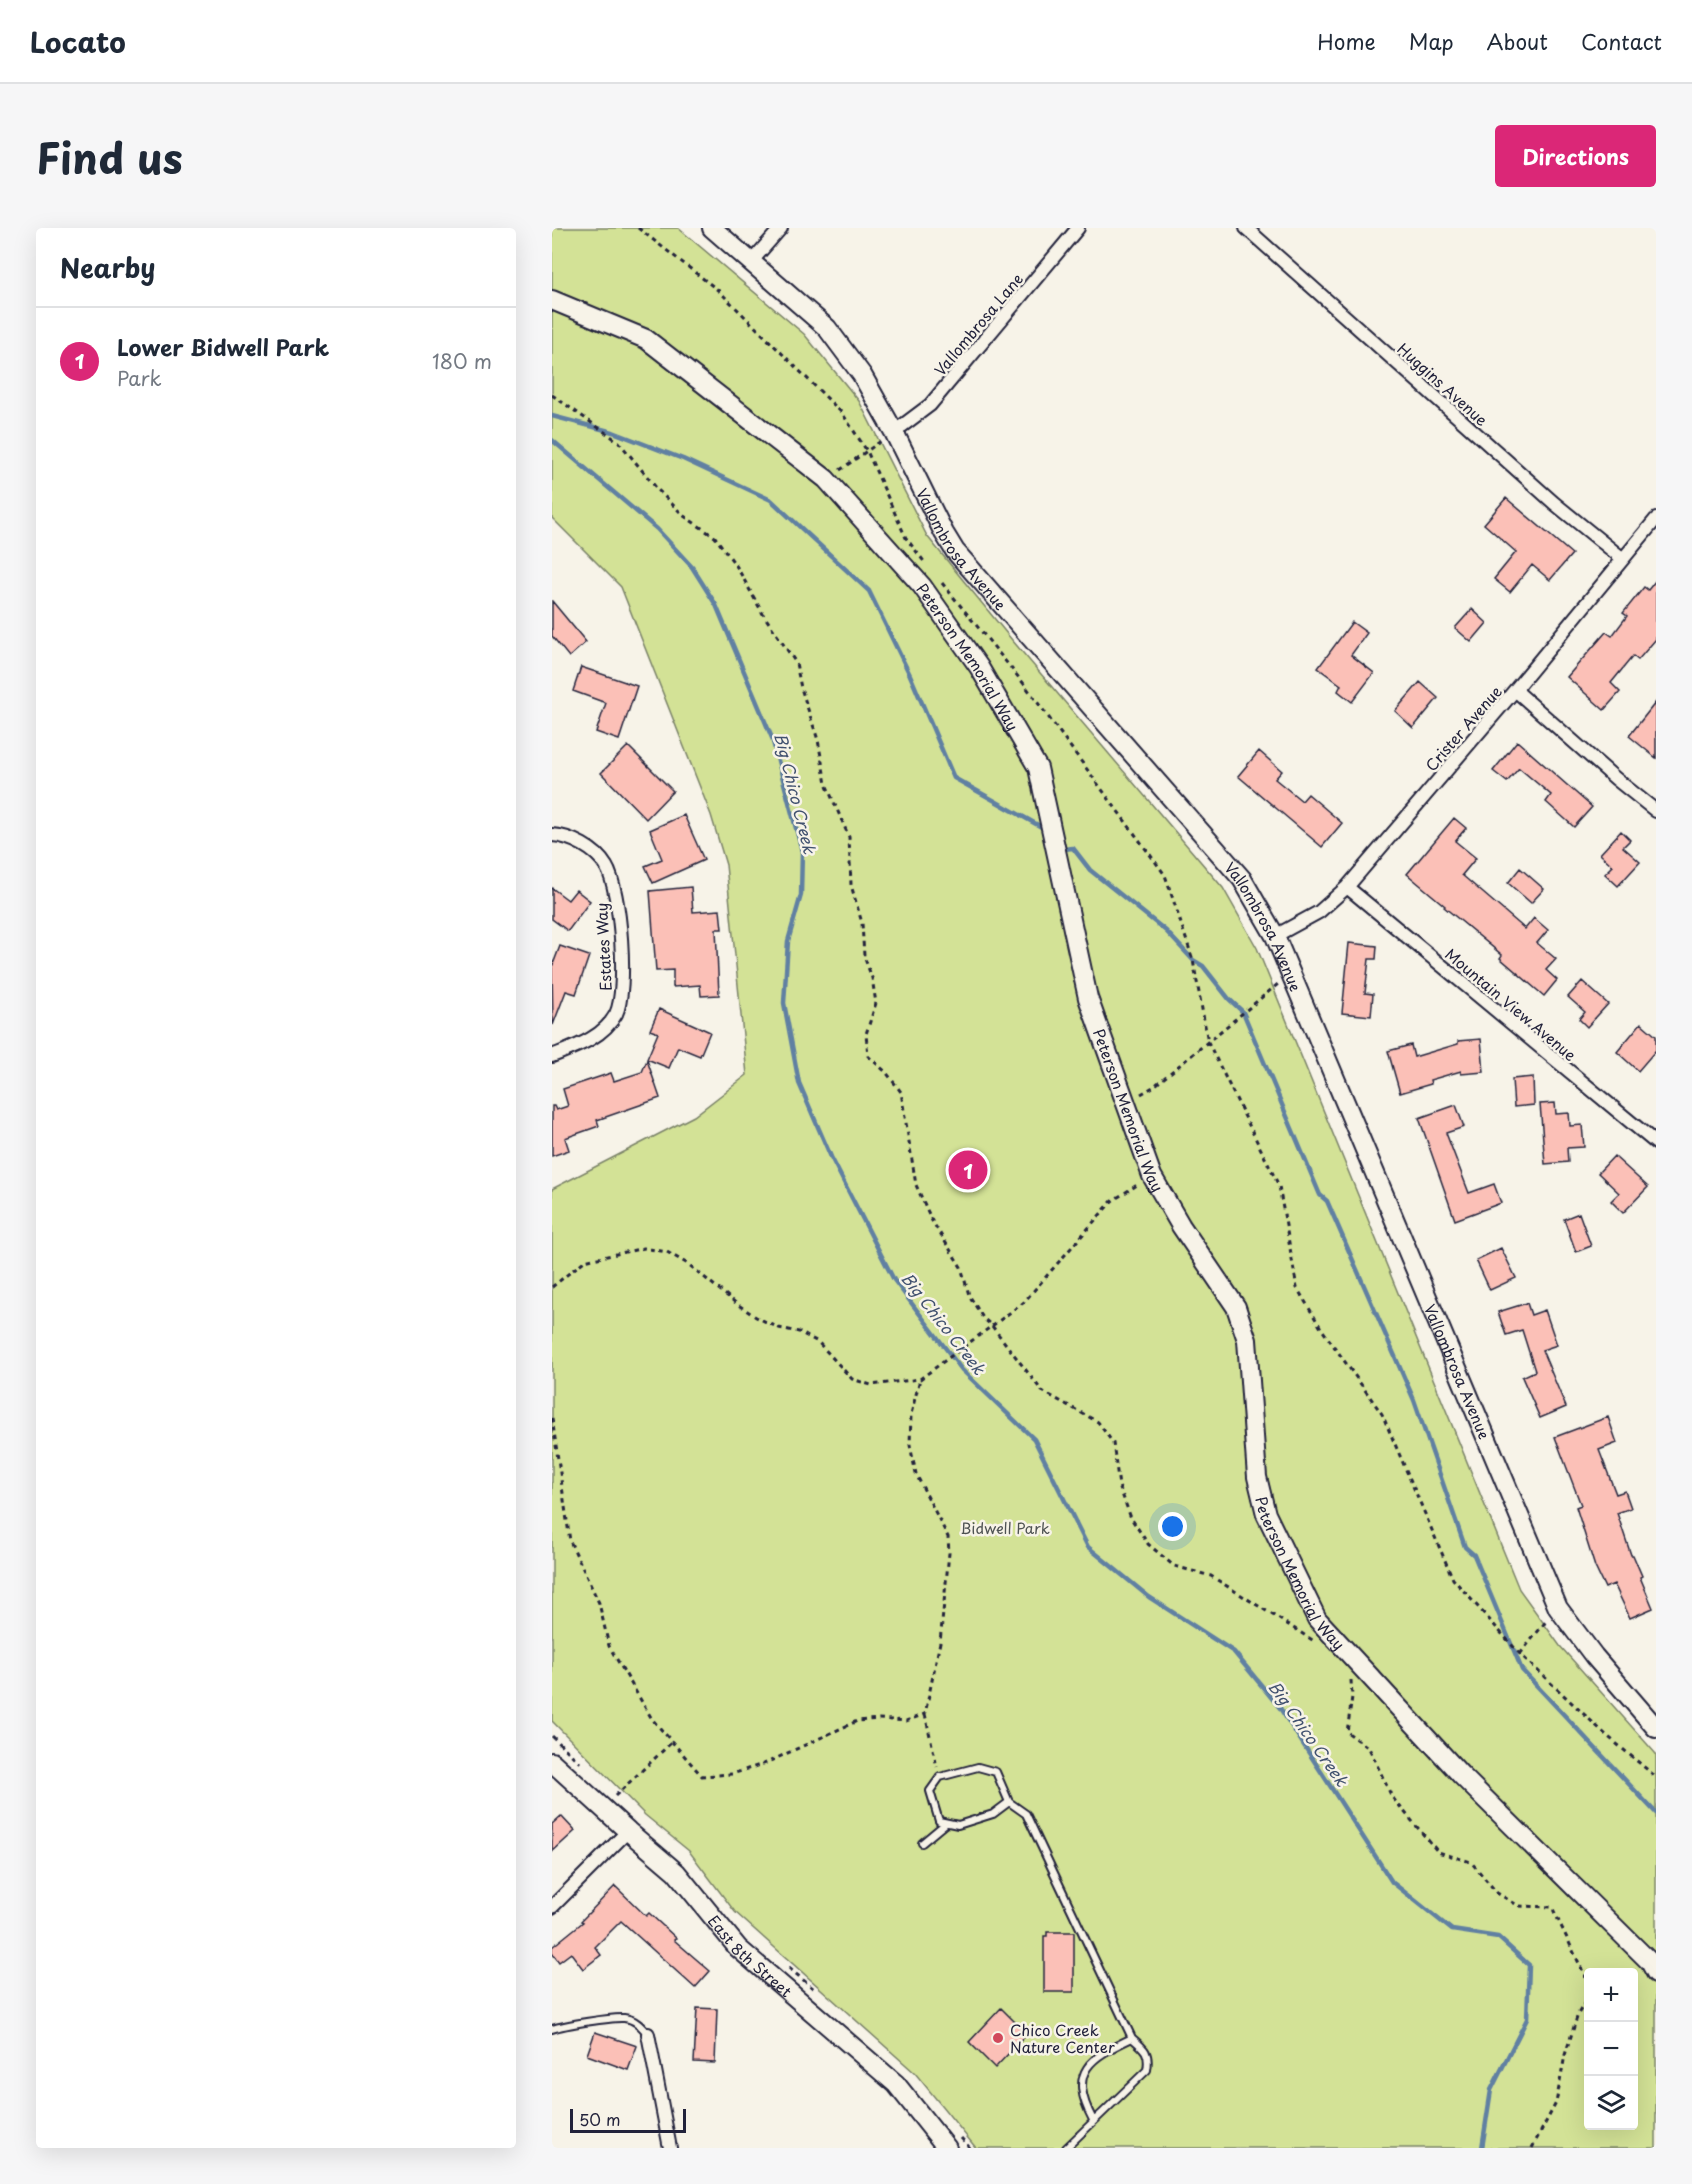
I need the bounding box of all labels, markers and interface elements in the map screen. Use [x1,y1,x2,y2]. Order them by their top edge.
text: Locato [30,20,126,63]
text: Home [1317,25,1376,57]
text: Map [1409,25,1454,57]
text: About [1487,25,1548,57]
text: Contact [1581,25,1662,57]
text: Find us [36,125,183,188]
button: Directions [1495,125,1656,187]
text: Nearby [60,248,155,287]
street label: Vallombrosa Lane [928,268,1028,380]
text: Lower Bidwell Park [117,330,329,363]
street label: Huggins Avenue [1393,337,1493,431]
text: 1 [75,346,84,376]
text: 180 m [432,346,492,376]
text: Park [117,363,162,393]
street label: Vallombrosa Avenue [912,484,1012,614]
street label: Peterson Memorial Way [912,578,1025,735]
street label: Crister Avenue [1419,680,1507,776]
water label: Big Chico Creek [769,730,823,857]
street label: Vallombrosa Avenue [1220,856,1308,994]
street label: Estates Way [589,902,617,992]
street label: Mountain View Avenue [1441,942,1581,1066]
street label: Peterson Memorial Way [1088,1025,1170,1196]
pin: 1 [948,1148,988,1192]
water label: Big Chico Creek [896,1267,992,1380]
street label: Vallombrosa Avenue [1420,1300,1497,1442]
street label: Peterson Memorial Way [1251,1494,1351,1654]
your location [1158,1512,1187,1541]
park label: Bidwell Park [960,1516,1050,1539]
water label: Big Chico Creek [1264,1675,1355,1792]
street label: East 8th Street [703,1909,798,2002]
map controls [1584,1968,1638,2130]
button: + [1584,1968,1638,2022]
place label: Chico Creek Nature Center [1010,2018,1116,2058]
button: − [1584,2022,1638,2076]
marker: Chico Creek Nature Center [991,2031,1005,2045]
button: layers [1584,2076,1638,2130]
scale bar [570,2106,686,2134]
text: 50 m [579,2107,620,2131]

